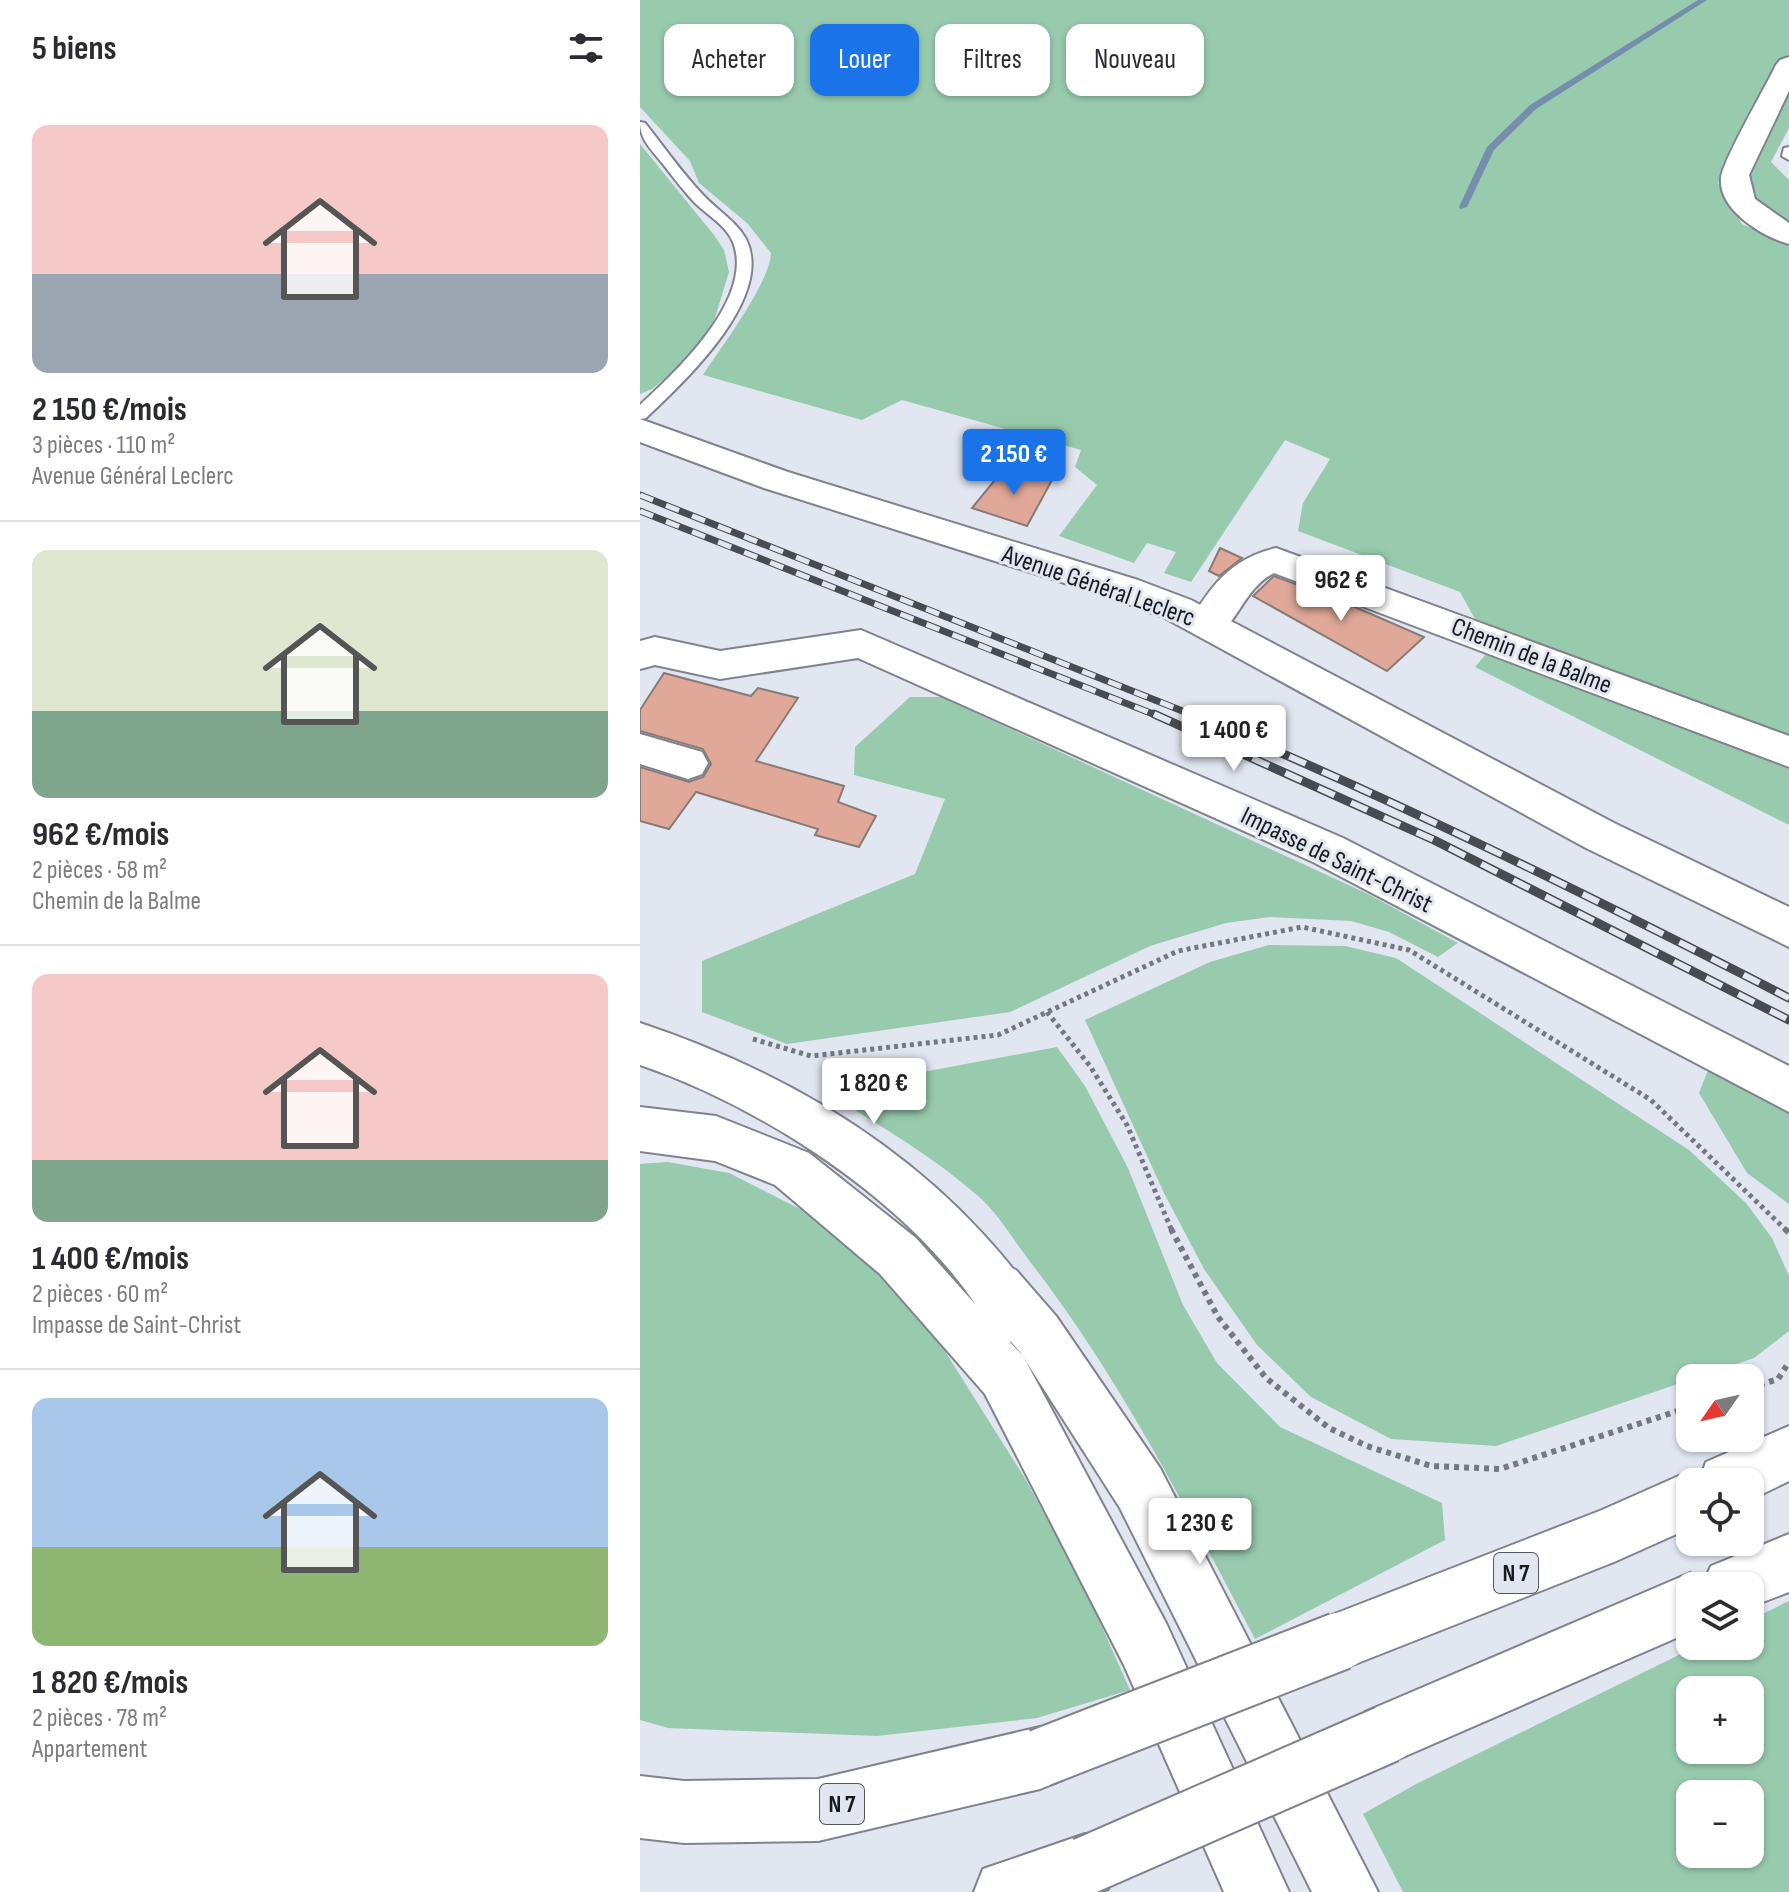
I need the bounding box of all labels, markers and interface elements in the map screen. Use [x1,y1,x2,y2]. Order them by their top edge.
chip: Acheter [664,24,794,96]
chip: Louer [810,24,919,96]
chip: Filtres [935,24,1050,96]
chip: Nouveau [1066,24,1204,96]
icon: filters [564,26,608,70]
text: 5 biens [32,28,117,69]
icon: home [248,177,392,321]
text: 2 150 €/mois [32,389,187,430]
pin: 2 150 € [940,429,1088,497]
text: 3 pièces · 110 m² [32,430,175,461]
text: 2 150 € [981,439,1047,470]
text: Avenue Général Leclerc [32,461,234,492]
street label: Avenue Général Leclerc [997,539,1199,634]
pin: 962 € [1285,555,1397,623]
text: 962 € [1314,565,1368,596]
icon: home [248,602,392,746]
street label: Chemin de la Balme [1447,612,1616,701]
pin: 1 400 € [1160,705,1308,773]
text: 1 400 € [1200,715,1268,746]
street label: Impasse de Saint-Christ [1236,801,1437,920]
text: 962 €/mois [32,814,169,855]
text: 2 pièces · 58 m² [32,855,167,886]
text: Chemin de la Balme [32,886,201,917]
icon: home [248,1026,392,1170]
pin: 1 820 € [800,1058,948,1126]
text: 1 820 € [840,1068,908,1099]
text: 1 400 €/mois [32,1238,189,1279]
text: 2 pièces · 60 m² [32,1279,168,1310]
text: Impasse de Saint-Christ [32,1310,241,1341]
north arrow [1676,1364,1764,1452]
map controls [1676,1364,1764,1868]
icon: home [248,1450,392,1594]
button: locate [1676,1468,1764,1556]
pin: 1 230 € [1126,1498,1274,1566]
text: 1 230 € [1166,1508,1234,1539]
road number: N 7 [1494,1553,1538,1593]
button: layers [1676,1572,1764,1660]
text: 1 820 €/mois [32,1662,188,1703]
button: + [1676,1676,1764,1764]
text: 2 pièces · 78 m² [32,1703,167,1734]
text: Appartement [32,1734,147,1765]
button: − [1676,1780,1764,1868]
road number: N 7 [820,1784,864,1824]

